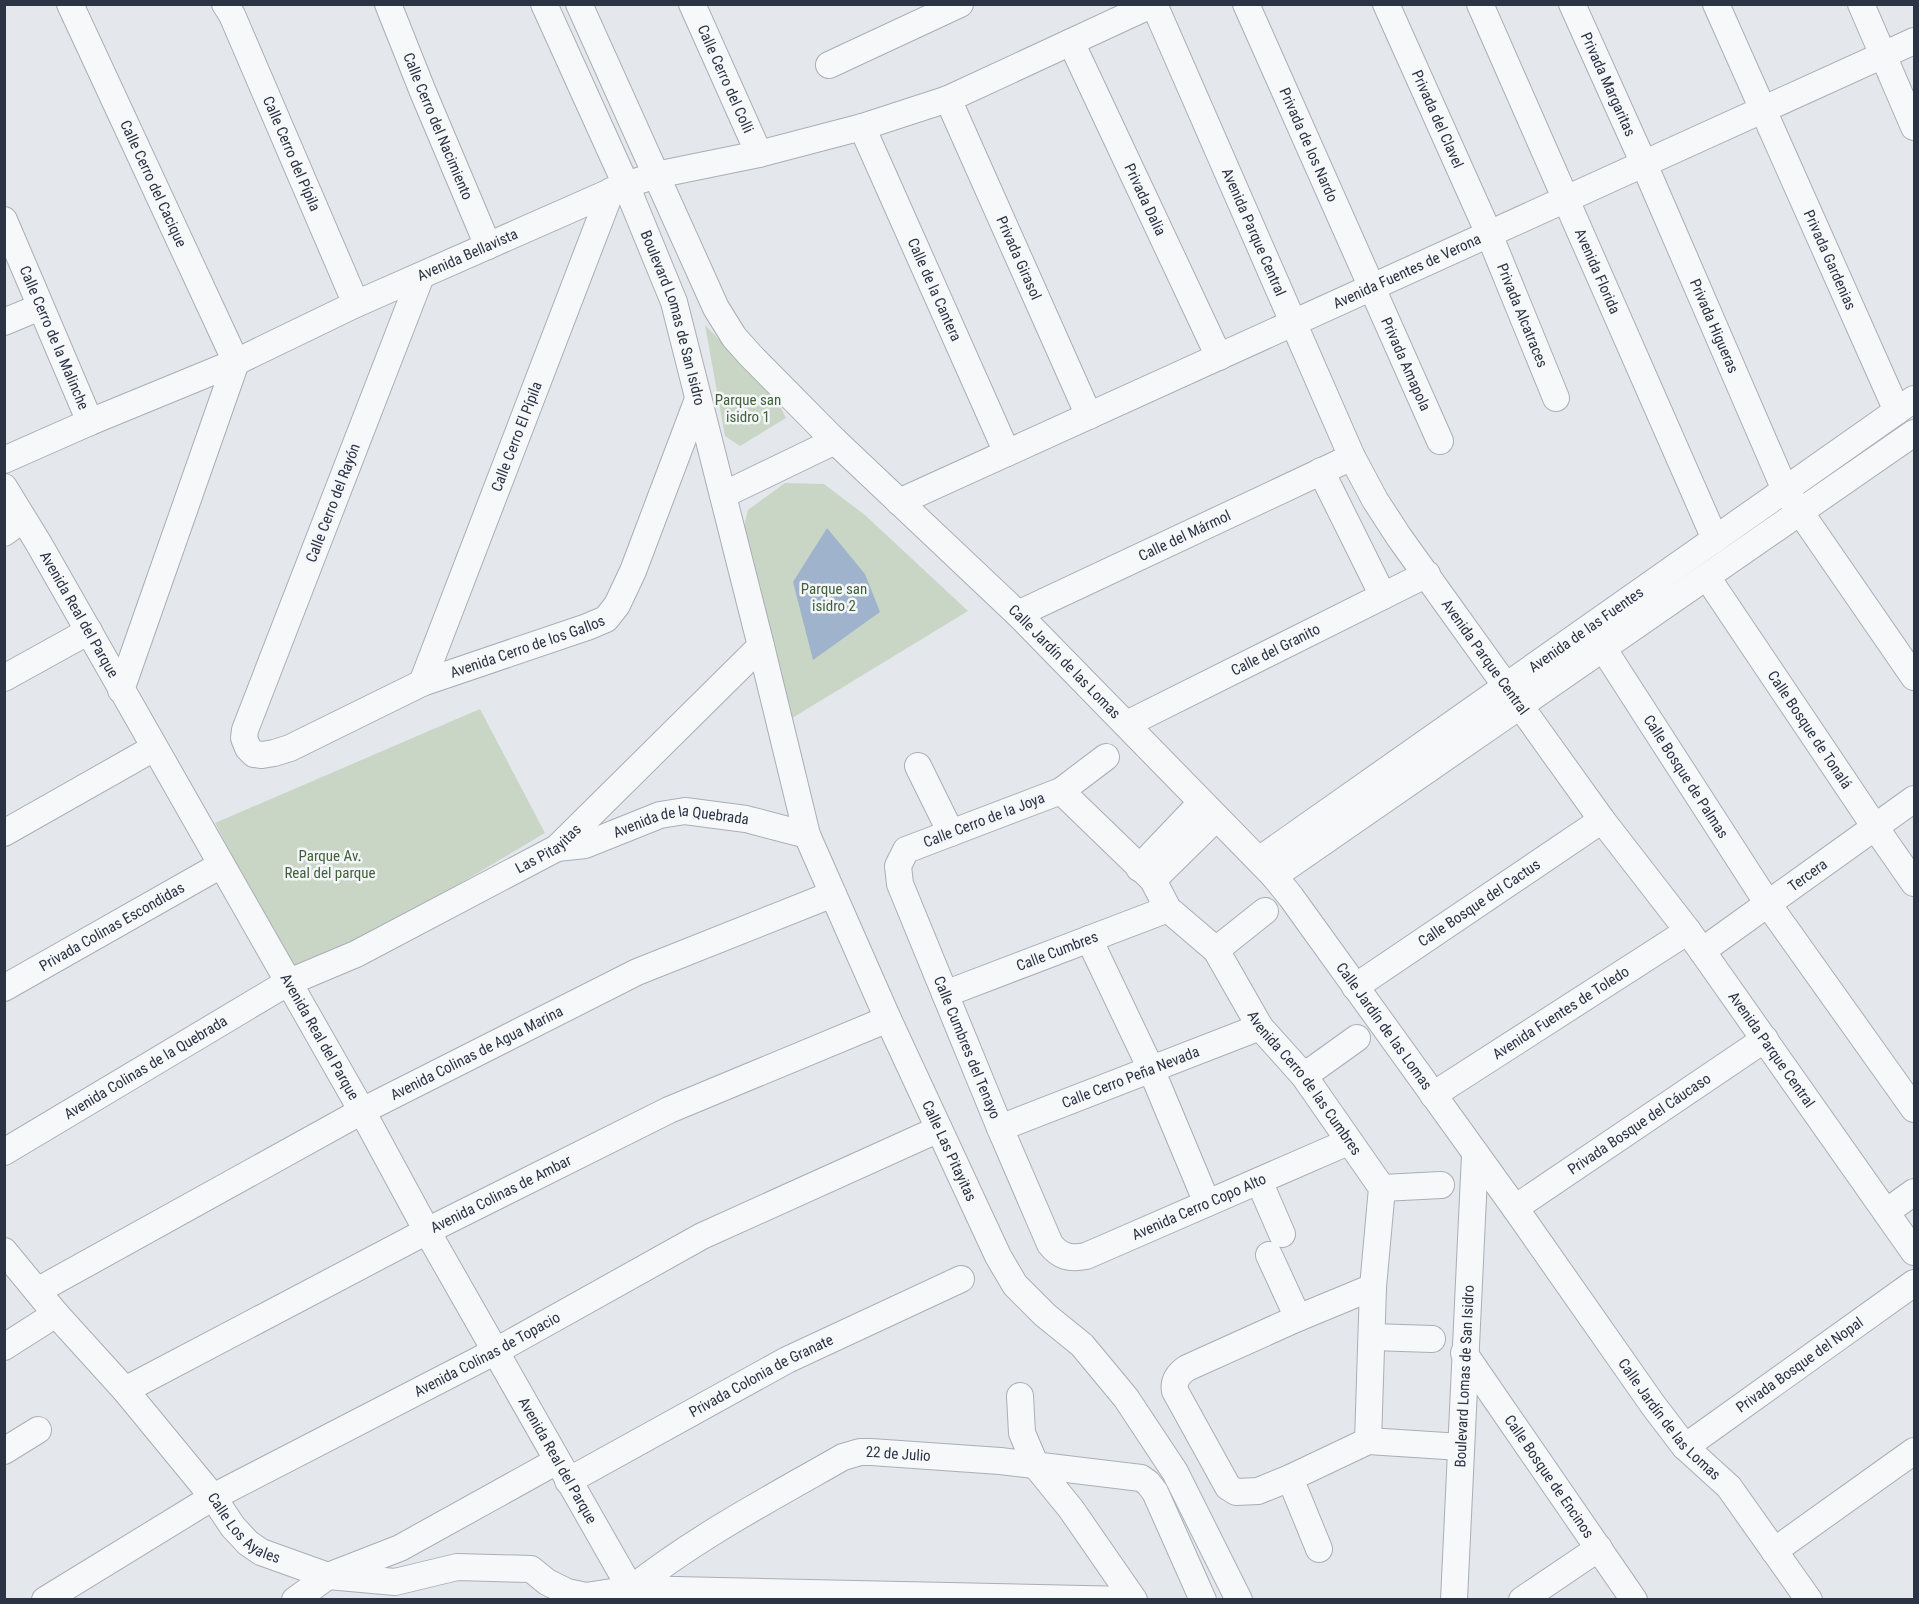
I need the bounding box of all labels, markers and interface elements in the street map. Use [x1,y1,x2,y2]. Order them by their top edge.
street label: Calle Cerro del Colli [693,22,757,136]
street label: Privada Margaritas [1577,29,1639,139]
street label: Calle Cerro del Nacimiento [399,50,476,203]
street label: Privada del Clavel [1408,67,1467,171]
street label: Privada de los Nardo [1275,85,1342,205]
street label: Calle Cerro del Pípila [259,93,324,214]
street label: Calle Cerro del Cacique [116,117,190,250]
street label: Privada Dalia [1120,160,1170,239]
street label: Avenida Parque Central [1218,165,1290,299]
street label: Privada Gardenias [1800,207,1860,313]
street label: Privada Girasol [992,213,1045,303]
street label: Avenida Bellavista [414,225,521,285]
street label: Avenida Florida [1571,226,1624,317]
street label: Boulevard Lomas de San Isidro [637,228,709,407]
street label: Avenida Fuentes de Verona [1330,230,1484,313]
street label: Calle de la Cantera [904,235,965,344]
street label: Privada Alcatraces [1493,261,1552,370]
street label: Calle Cerro de la Malinche [16,263,93,412]
street label: Privada Higueras [1686,276,1742,376]
street label: Privada Amapola [1377,314,1435,414]
street label: Calle Cerro El Pípila [487,379,546,494]
park label: Parque san isidro 1 [715,391,781,426]
street label: Calle Cerro del Rayón [302,441,364,565]
street label: Calle del Mármol [1135,506,1234,565]
street label: Avenida Real del Parque [36,548,122,681]
park label: Parque san isidro 2 [801,580,867,615]
street label: Avenida de las Fuentes [1525,583,1647,676]
street label: Avenida Parque Central [1438,596,1533,718]
street label: Calle Jardín de las Lomas [1005,601,1124,723]
street label: Avenida Cerro de los Gallos [448,611,608,682]
street label: Calle del Granito [1228,620,1323,680]
street label: Calle Bosque de Tonalá [1764,667,1856,792]
street label: Calle Bosque de Palmas [1640,712,1732,842]
street label: Calle Cerro de la Joya [921,789,1047,851]
street label: Avenida de la Quebrada [611,802,750,842]
street label: Las Pitayitas [512,820,585,877]
park label: Parque Av. Real del parque [284,847,376,882]
street label: Calle Bosque del Cactus [1415,855,1544,951]
street label: Tercera [1785,855,1831,895]
street label: Privada Colinas Escondidas [36,878,188,975]
street label: Calle Cumbres [1014,927,1101,975]
street label: Calle Jardín de las Lomas [1332,959,1436,1094]
street label: Avenida Fuentes de Toledo [1489,962,1632,1063]
street label: Avenida Real del Parque [277,970,363,1103]
street label: Calle Cumbres del Tenayo [930,974,1004,1122]
street label: Avenida Parque Central [1724,988,1819,1111]
street label: Avenida Colinas de Agua Marina [387,1002,566,1104]
street label: Avenida Cerro de las Cumbres [1244,1008,1365,1159]
street label: Avenida Colinas de la Quebrada [61,1012,231,1123]
street label: Calle Cerro Peña Nevada [1059,1042,1202,1112]
street label: Privada Bosque del Cáucaso [1564,1069,1714,1179]
street label: Calle Las Pitayitas [918,1098,980,1204]
street label: Avenida Colinas de Ambar [428,1151,575,1237]
street label: Avenida Cerro Copo Alto [1129,1170,1269,1244]
street label: Boulevard Lomas de San Isidro [1451,1285,1478,1468]
street label: Avenida Colinas de Topacio [411,1308,563,1401]
street label: Privada Bosque del Nopal [1733,1313,1867,1416]
street label: Privada Colonia de Granate [686,1331,836,1421]
street label: Calle Jardín de las Lomas [1614,1355,1724,1484]
street label: Avenida Real del Parque [515,1394,601,1527]
street label: Calle Bosque de Encinos [1500,1411,1598,1542]
street label: 22 de Julio [866,1443,931,1465]
street label: Calle Los Ayales [204,1489,283,1567]

